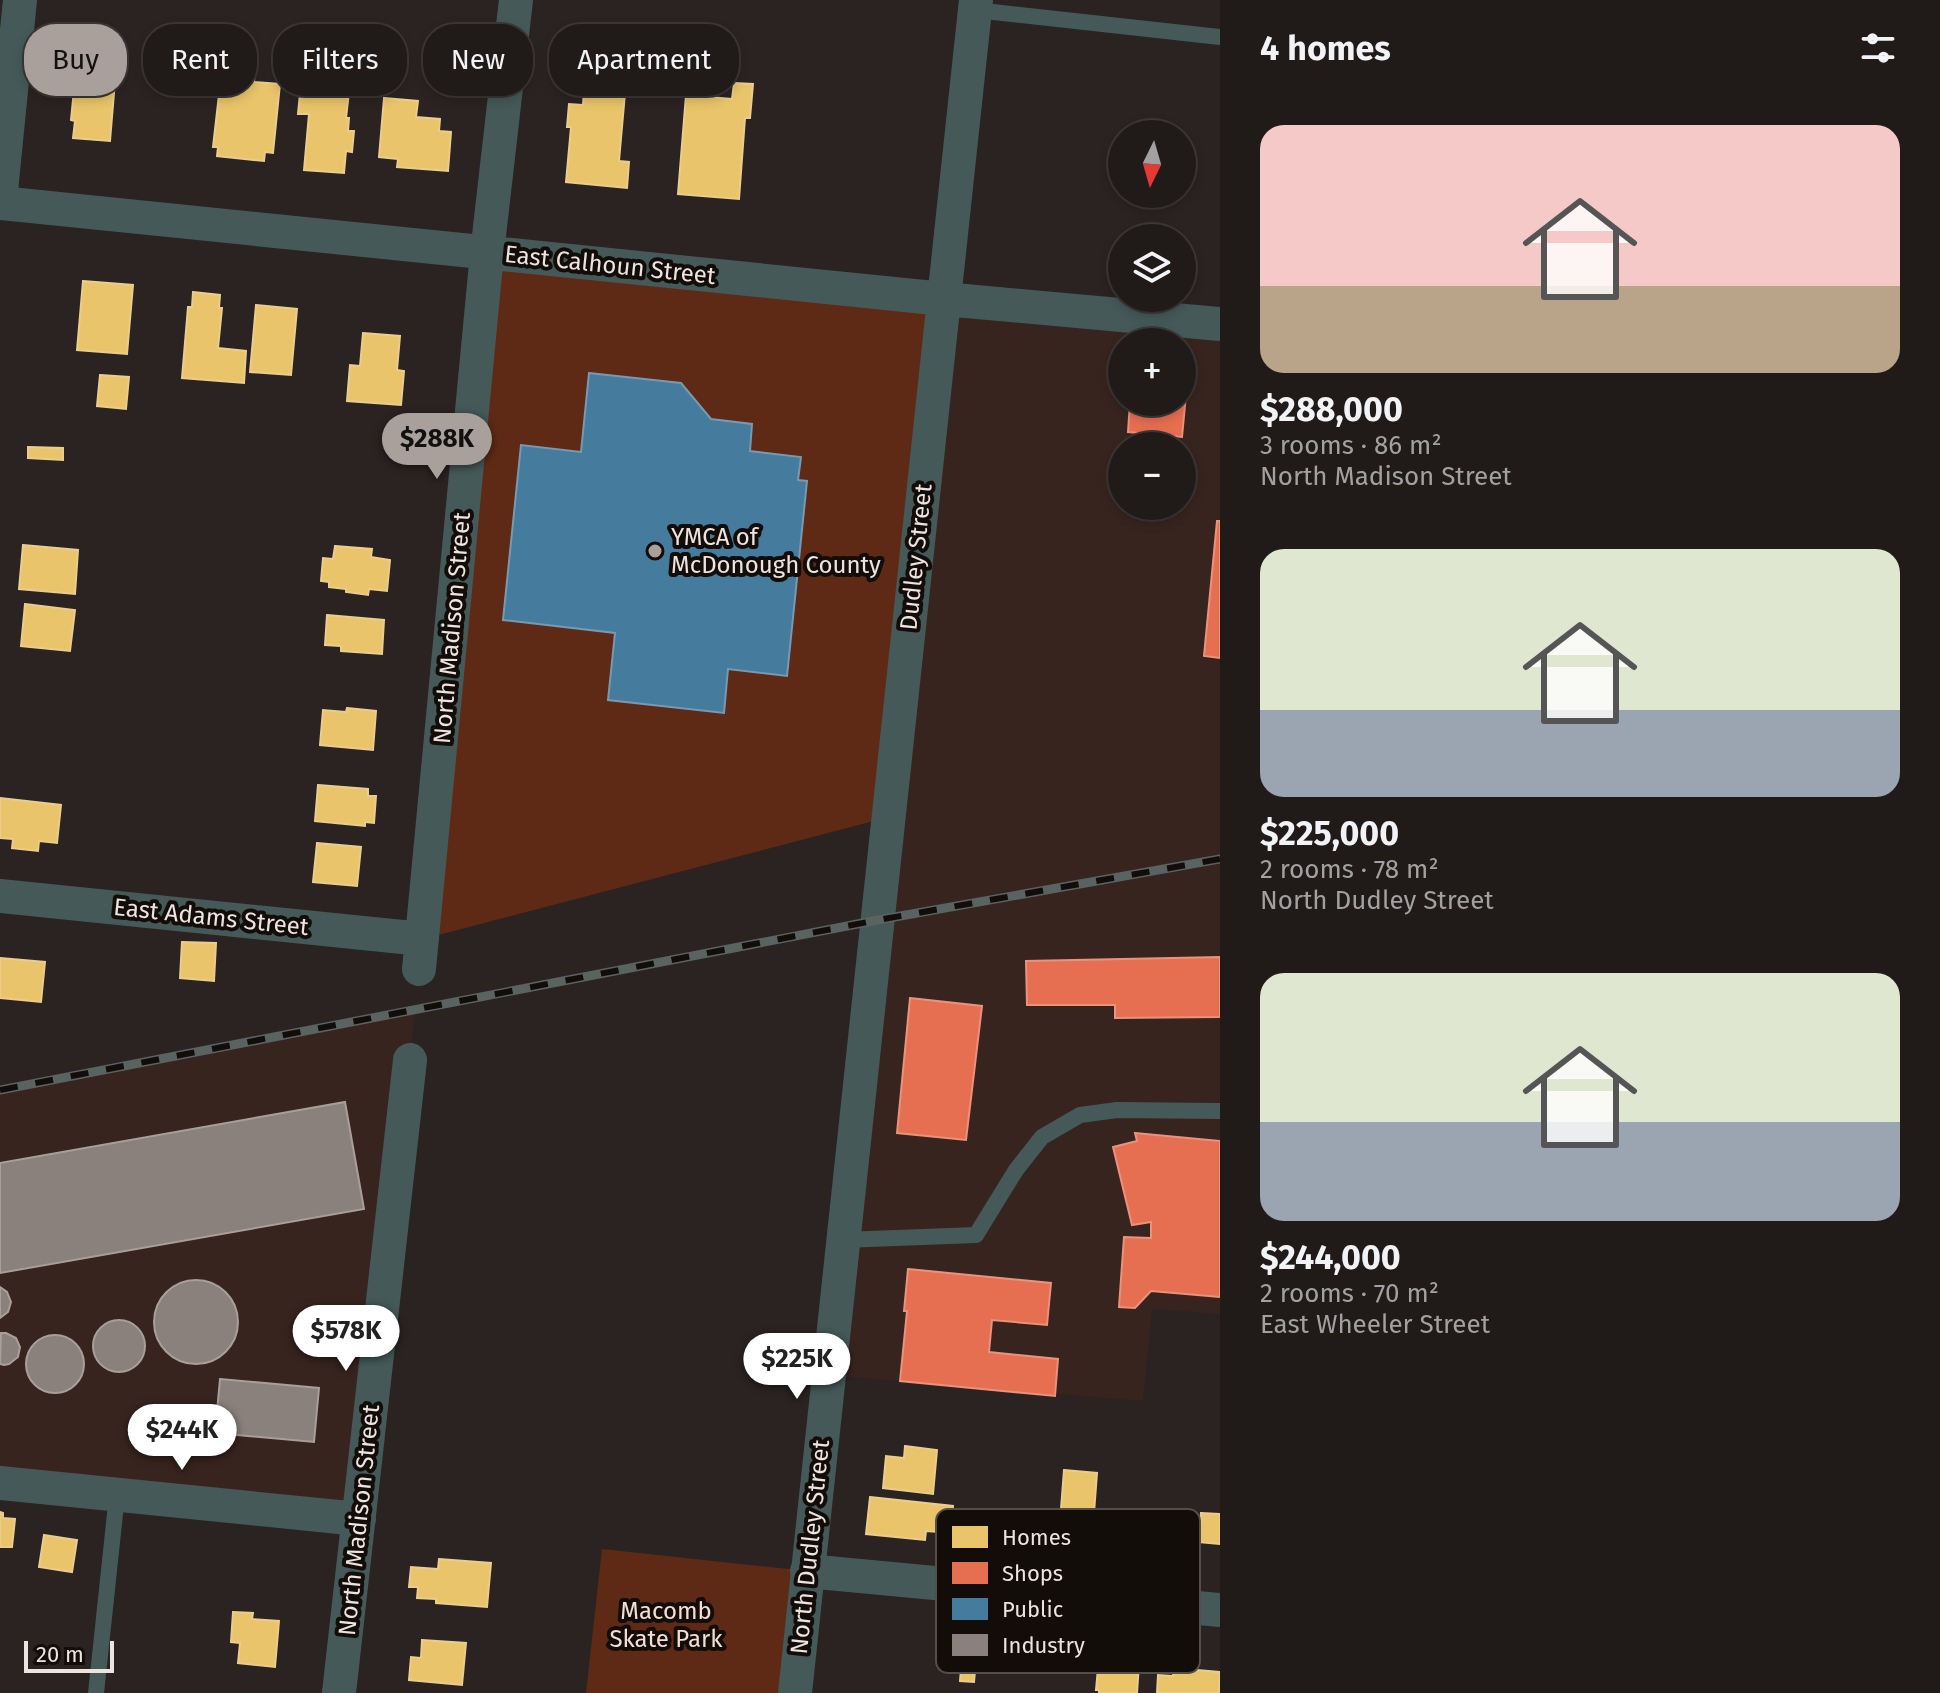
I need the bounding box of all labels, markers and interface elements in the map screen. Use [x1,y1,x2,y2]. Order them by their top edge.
chip: Buy [24,24,127,96]
chip: Rent [143,24,257,96]
chip: Filters [273,24,407,96]
chip: New [423,24,533,96]
chip: Apartment [549,24,739,96]
icon: filters [1856,26,1900,70]
text: 4 homes [1260,28,1391,69]
north arrow [1108,120,1196,208]
map controls [1108,120,1196,520]
icon: home [1508,177,1652,321]
button: layers [1108,224,1196,312]
street label: East Calhoun Street [503,240,717,290]
button: + [1108,328,1196,416]
text: $288,000 [1260,389,1403,430]
pin: $288K [381,413,493,481]
text: $288K [400,423,474,454]
text: 3 rooms · 86 m² [1260,430,1442,461]
button: − [1108,432,1196,520]
text: North Madison Street [1260,461,1512,492]
street label: Dudley Street [894,482,938,632]
street label: North Madison Street [428,511,476,745]
place label: YMCA of McDonough County [671,523,881,579]
marker: YMCA of McDonough County [646,542,664,560]
icon: home [1508,601,1652,745]
text: $225,000 [1260,813,1399,854]
text: 2 rooms · 78 m² [1260,854,1439,885]
text: North Dudley Street [1260,885,1494,916]
street label: East Adams Street [112,893,310,941]
icon: home [1508,1025,1652,1169]
text: $244,000 [1260,1237,1401,1278]
text: 2 rooms · 70 m² [1260,1278,1439,1309]
pin: $578K [290,1305,402,1373]
text: East Wheeler Street [1260,1309,1490,1340]
text: $578K [311,1315,381,1346]
pin: $225K [741,1333,853,1401]
text: $225K [761,1343,833,1374]
street label: North Madison Street [333,1403,385,1637]
pin: $244K [126,1404,238,1472]
text: $244K [146,1414,218,1445]
street label: North Dudley Street [785,1438,835,1656]
legend [936,1509,1200,1673]
text: Homes [1002,1524,1071,1551]
text: Shops [1002,1560,1063,1587]
text: Public [1002,1596,1063,1623]
park label: Macomb Skate Park [609,1597,723,1653]
text: Industry [1002,1632,1085,1659]
scale bar [24,1637,114,1673]
text: 20 m [36,1641,84,1668]

